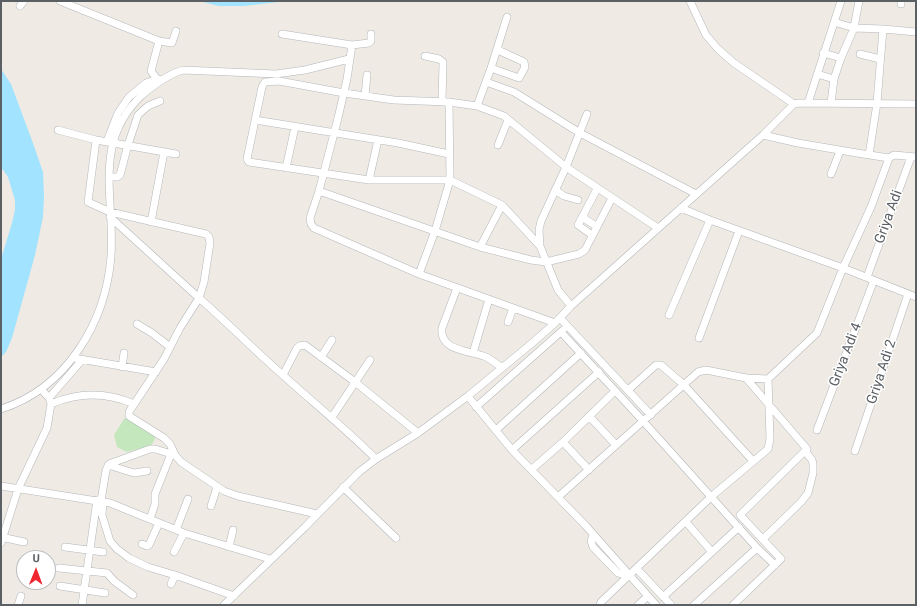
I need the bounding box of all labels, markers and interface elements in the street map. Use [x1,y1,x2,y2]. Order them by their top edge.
street label: Griya Adi [872,188,906,246]
street label: Griya Adi 4 [826,321,866,389]
street label: Griya Adi 2 [864,338,900,406]
north arrow [16,550,56,590]
text: U [32,552,40,565]

